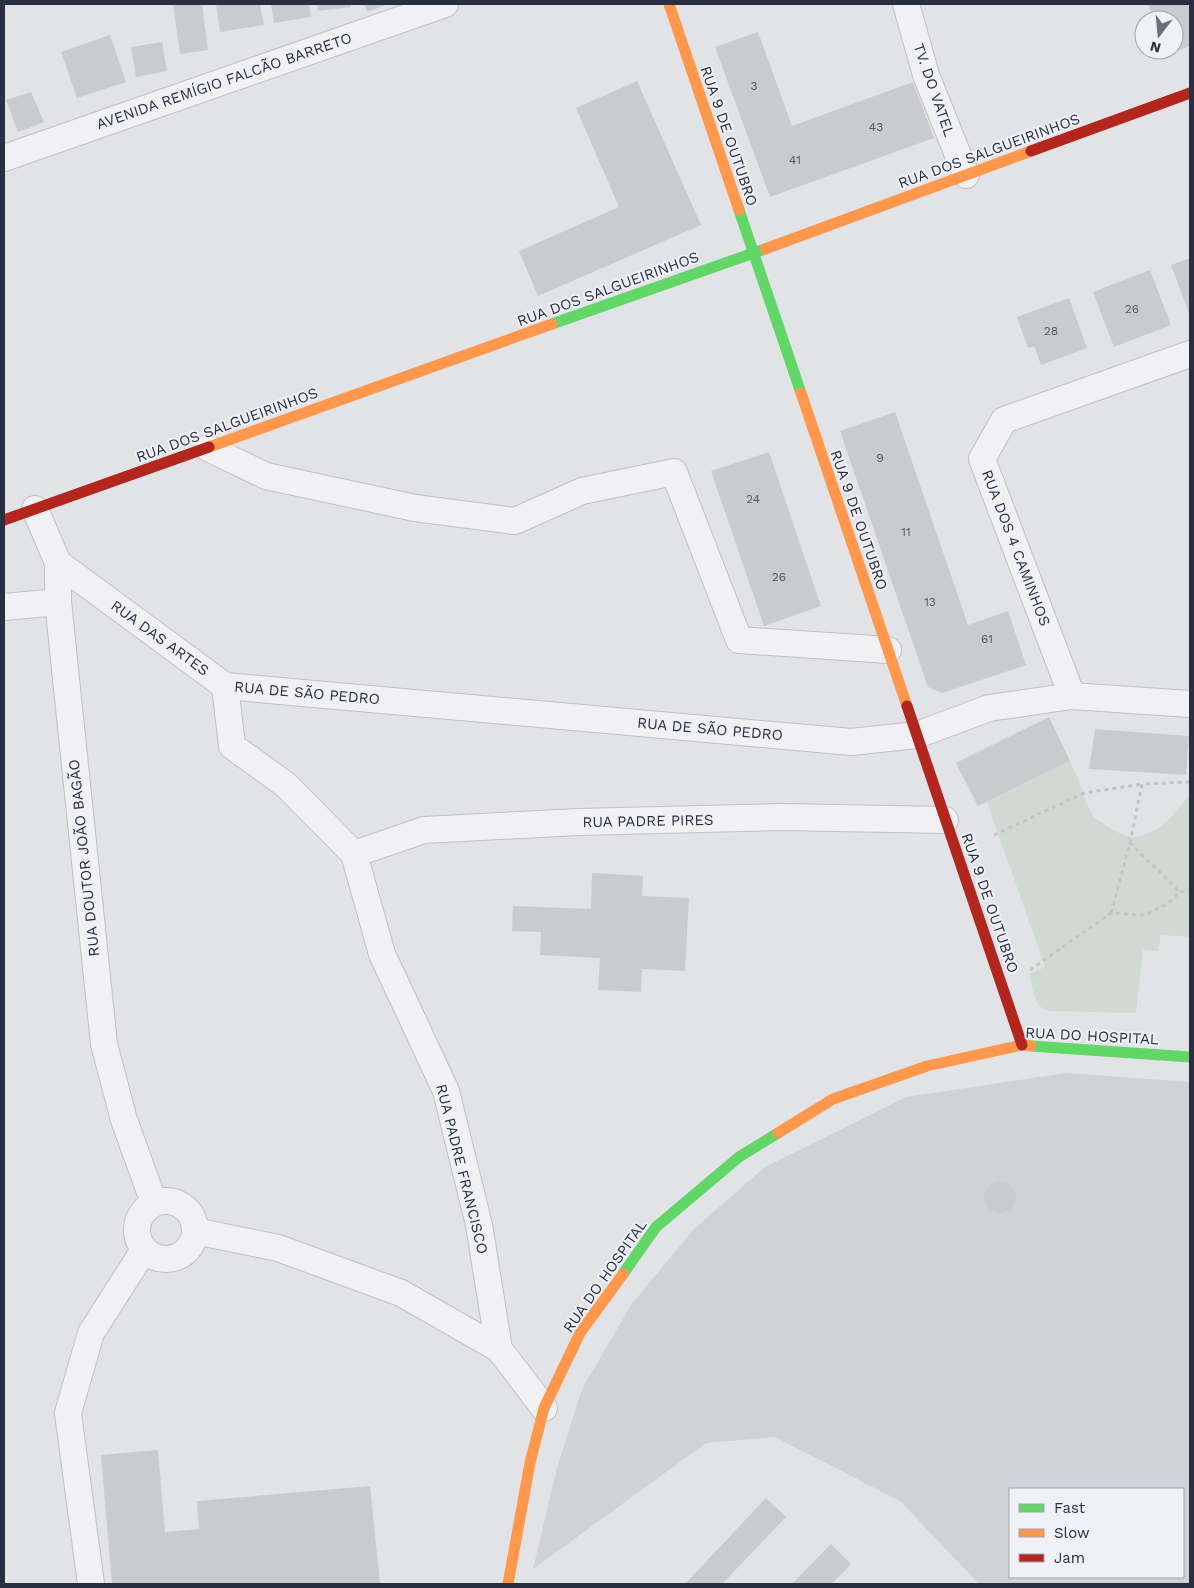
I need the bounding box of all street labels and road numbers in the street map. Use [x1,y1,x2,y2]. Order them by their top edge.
street label: AVENIDA REMÍGIO FALCÃO BARRETO [94,29,354,133]
street label: TV. DO VATEL [910,41,958,139]
street label: RUA 9 DE OUTUBRO [697,64,761,208]
street label: RUA DOS SALGUEIRINHOS [896,110,1082,192]
street label: RUA DOS SALGUEIRINHOS [515,248,701,330]
street label: RUA DOS SALGUEIRINHOS [134,384,320,466]
street label: RUA 9 DE OUTUBRO [827,448,891,592]
street label: RUA DOS 4 CAMINHOS [978,467,1054,629]
street label: RUA DAS ARTES [107,596,213,680]
street label: RUA DE SÃO PEDRO [233,678,381,708]
street label: RUA DE SÃO PEDRO [636,714,784,744]
street label: RUA DOUTOR JOÃO BAGÃO [65,759,103,957]
street label: RUA PADRE PIRES [582,811,714,831]
street label: RUA 9 DE OUTUBRO [958,831,1022,975]
street label: RUA DO HOSPITAL [1025,1024,1159,1048]
street label: RUA PADRE FRANCISCO [432,1082,492,1256]
street label: RUA DO HOSPITAL [559,1216,651,1336]

